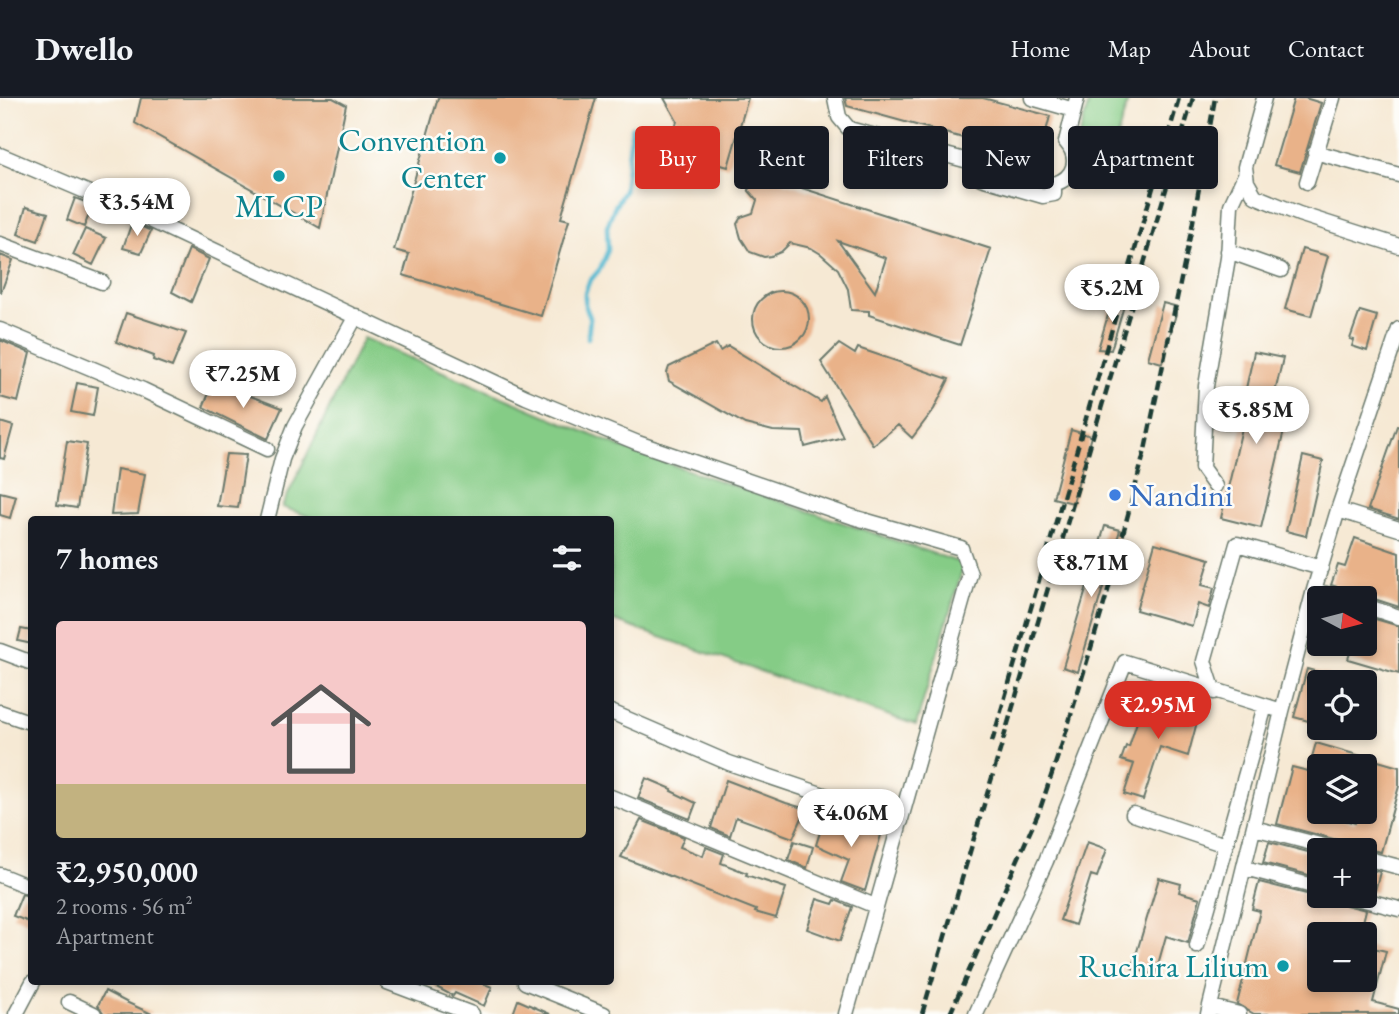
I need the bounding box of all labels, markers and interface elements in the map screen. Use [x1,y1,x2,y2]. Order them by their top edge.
text: Dwello [35,27,133,70]
text: Home [1010,33,1070,64]
text: Map [1108,33,1151,64]
text: About [1189,33,1250,64]
text: Contact [1288,33,1364,64]
place label: Convention Center [338,119,486,198]
chip: Buy [635,126,720,189]
chip: Rent [734,126,829,189]
chip: Filters [843,126,948,189]
chip: New [962,126,1054,189]
chip: Apartment [1068,126,1218,189]
marker: Convention Center [492,150,508,166]
marker: MLCP [271,168,287,184]
pin: ₹3.54M [80,178,194,238]
place label: MLCP [235,185,323,227]
text: ₹3.54M [99,186,175,216]
pin: ₹5.2M [1063,264,1161,324]
text: ₹5.2M [1080,272,1144,302]
pin: ₹7.25M [186,350,300,410]
text: ₹7.25M [205,358,281,388]
pin: ₹5.85M [1199,386,1313,446]
text: ₹5.85M [1218,394,1294,424]
place label: Nandini [1129,474,1233,516]
marker: Nandini [1107,487,1123,503]
text: 7 homes [56,539,158,578]
icon: filters [548,539,586,577]
pin: ₹8.71M [1034,540,1148,599]
text: ₹8.71M [1053,547,1129,577]
north arrow [1307,586,1377,656]
map controls [1307,586,1377,992]
icon: home [258,666,384,792]
button: locate [1307,670,1377,740]
pin: ₹2.95M [1101,682,1215,741]
text: ₹2.95M [1120,689,1196,719]
button: layers [1307,754,1377,824]
pin: ₹4.06M [794,790,908,849]
text: ₹4.06M [813,797,889,827]
button: + [1307,838,1377,908]
text: ₹2,950,000 [56,852,198,891]
text: 2 rooms · 56 m² [56,891,193,921]
text: Apartment [56,921,154,951]
button: − [1307,922,1377,992]
place label: Ruchira Lilium [1078,945,1269,987]
marker: Ruchira Lilium [1275,958,1291,974]

